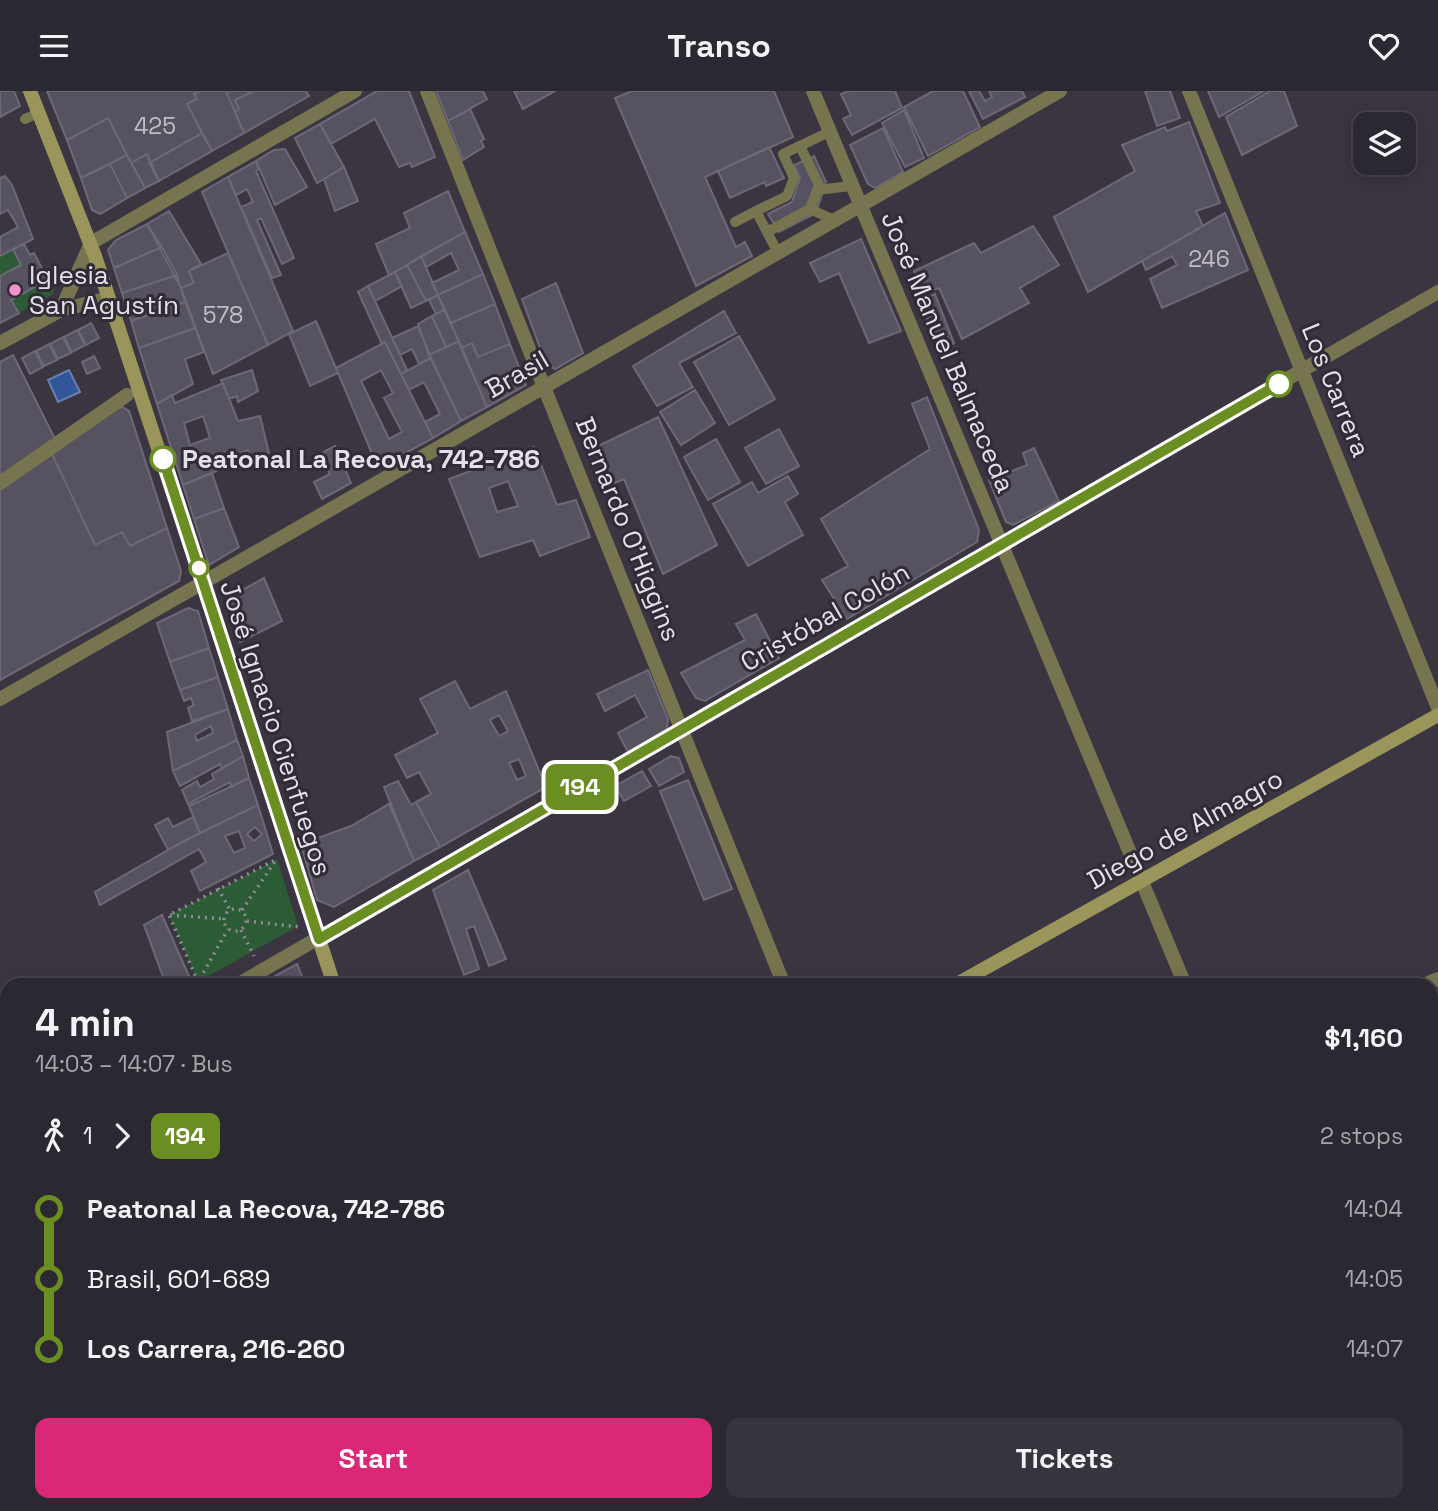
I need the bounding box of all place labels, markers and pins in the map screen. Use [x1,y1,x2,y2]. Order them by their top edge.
place label: Iglesia San Agustín [29,258,179,322]
marker: Iglesia San Agustín [7,282,23,298]
unlabelled marker [1266,371,1292,397]
place label: Peatonal La Recova, 742-786 [182,442,540,476]
marker: Peatonal La Recova, 742-786 [150,446,176,472]
unlabelled marker [189,558,209,578]

